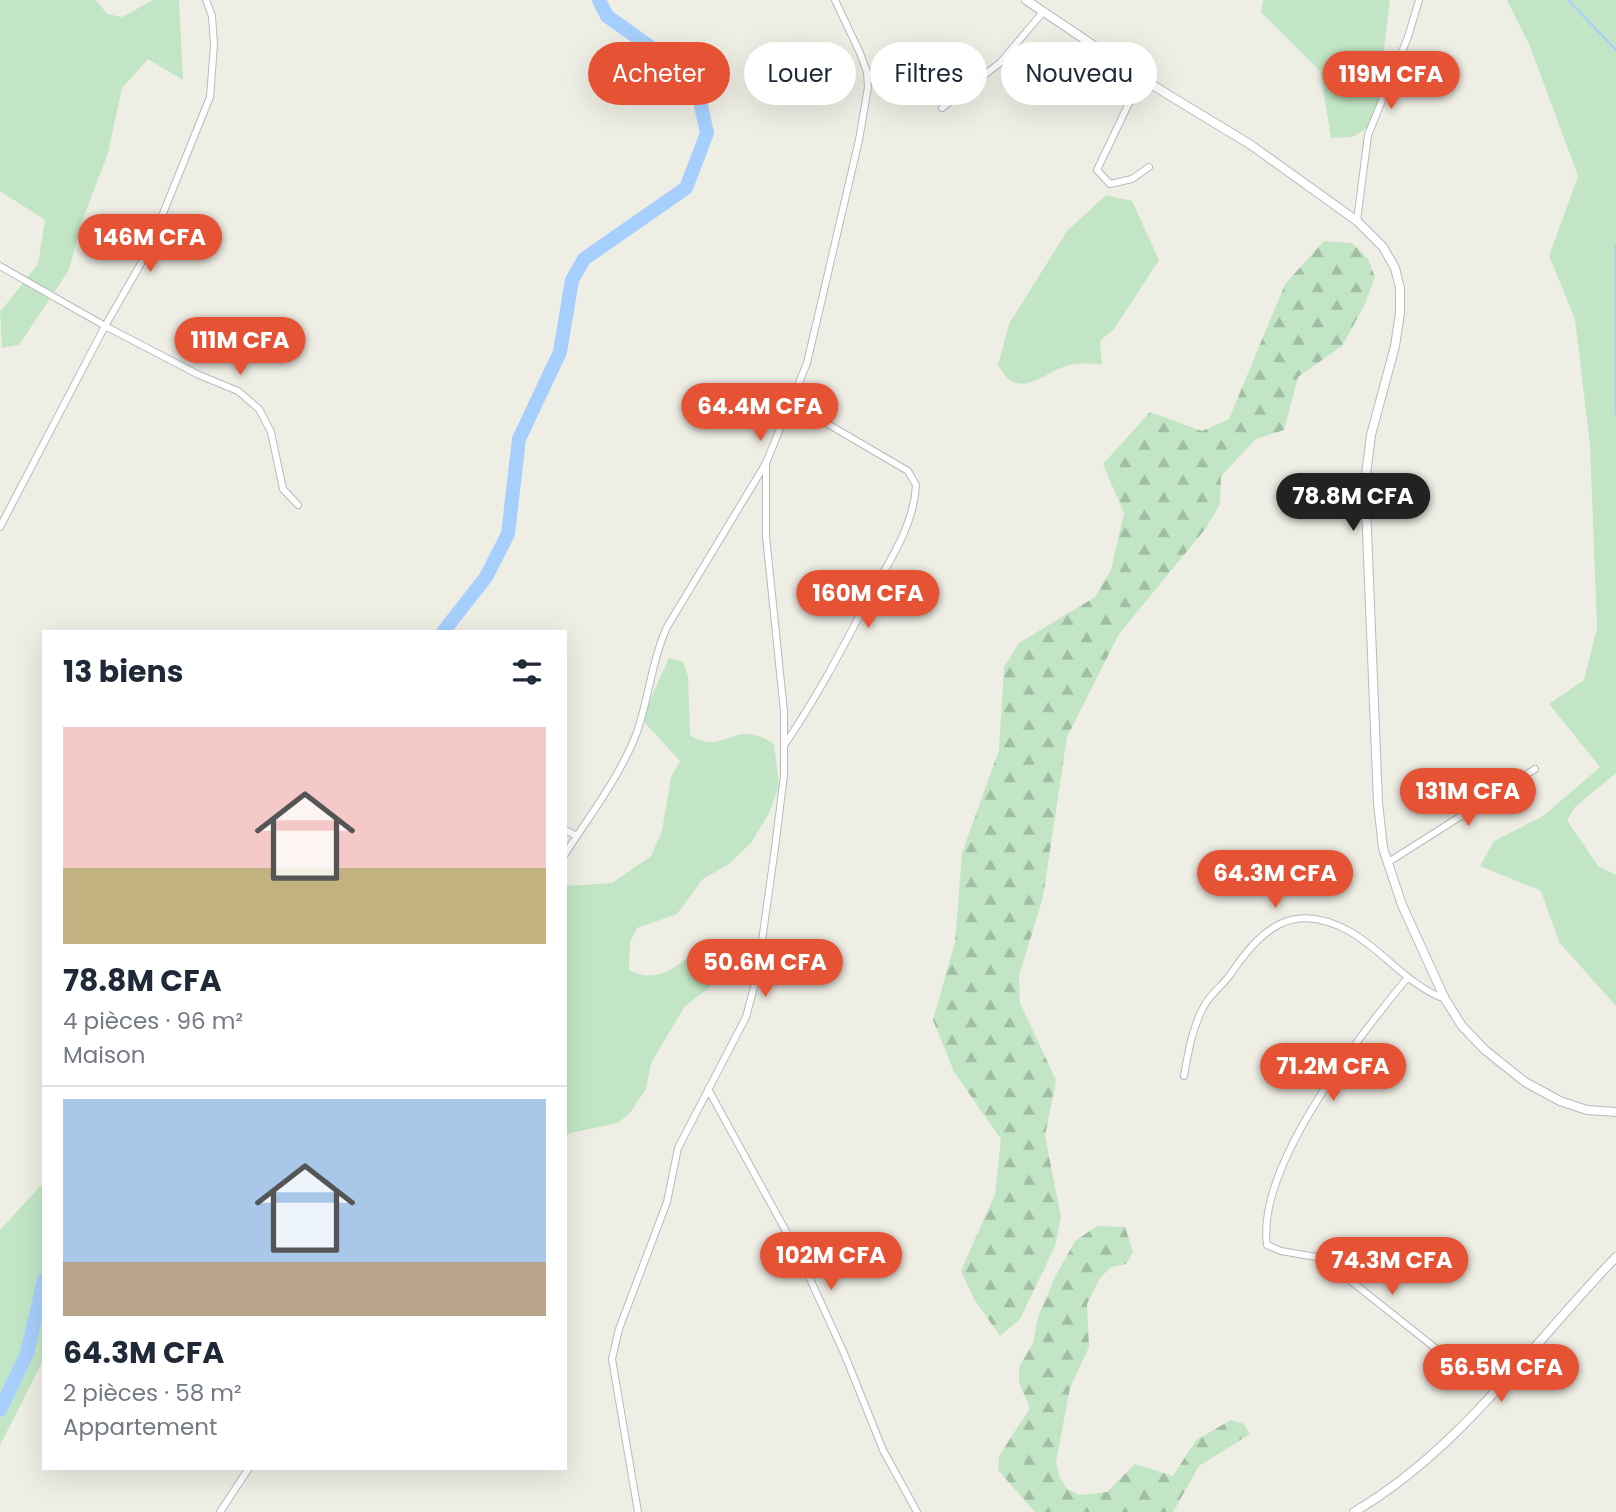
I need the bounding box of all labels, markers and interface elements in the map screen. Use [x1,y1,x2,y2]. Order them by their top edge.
chip: Acheter [588,42,730,105]
chip: Louer [744,42,856,105]
chip: Filtres [870,42,987,105]
chip: Nouveau [1001,42,1157,105]
pin: 119M CFA [1319,52,1463,111]
text: 119M CFA [1339,58,1443,90]
pin: 146M CFA [78,215,222,274]
text: 146M CFA [94,221,206,253]
pin: 111M CFA [168,318,312,377]
text: 111M CFA [191,324,290,356]
pin: 64.4M CFA [680,384,840,443]
text: 64.4M CFA [697,390,823,422]
pin: 78.8M CFA [1273,474,1433,533]
text: 78.8M CFA [1292,480,1414,512]
pin: 160M CFA [796,570,940,630]
text: 160M CFA [812,577,924,609]
text: 13 biens [63,650,183,693]
icon: filters [508,653,546,691]
pin: 131M CFA [1396,768,1540,828]
icon: home [242,773,368,899]
text: 131M CFA [1416,775,1520,807]
pin: 64.3M CFA [1195,850,1355,910]
text: 64.3M CFA [1213,857,1337,889]
pin: 50.6M CFA [685,940,845,999]
text: 50.6M CFA [703,946,827,978]
text: 78.8M CFA [63,959,222,1002]
text: 4 pièces · 96 m² [63,1005,243,1037]
text: Maison [63,1039,145,1071]
pin: 71.2M CFA [1253,1044,1413,1103]
text: 71.2M CFA [1276,1050,1390,1082]
icon: home [242,1145,368,1271]
pin: 102M CFA [759,1232,903,1292]
pin: 74.3M CFA [1312,1238,1472,1297]
text: 102M CFA [776,1239,886,1271]
text: 74.3M CFA [1331,1244,1453,1276]
text: 64.3M CFA [63,1331,224,1374]
pin: 56.5M CFA [1421,1344,1581,1404]
text: 56.5M CFA [1439,1351,1563,1383]
text: 2 pièces · 58 m² [63,1377,242,1409]
text: Appartement [63,1411,217,1443]

